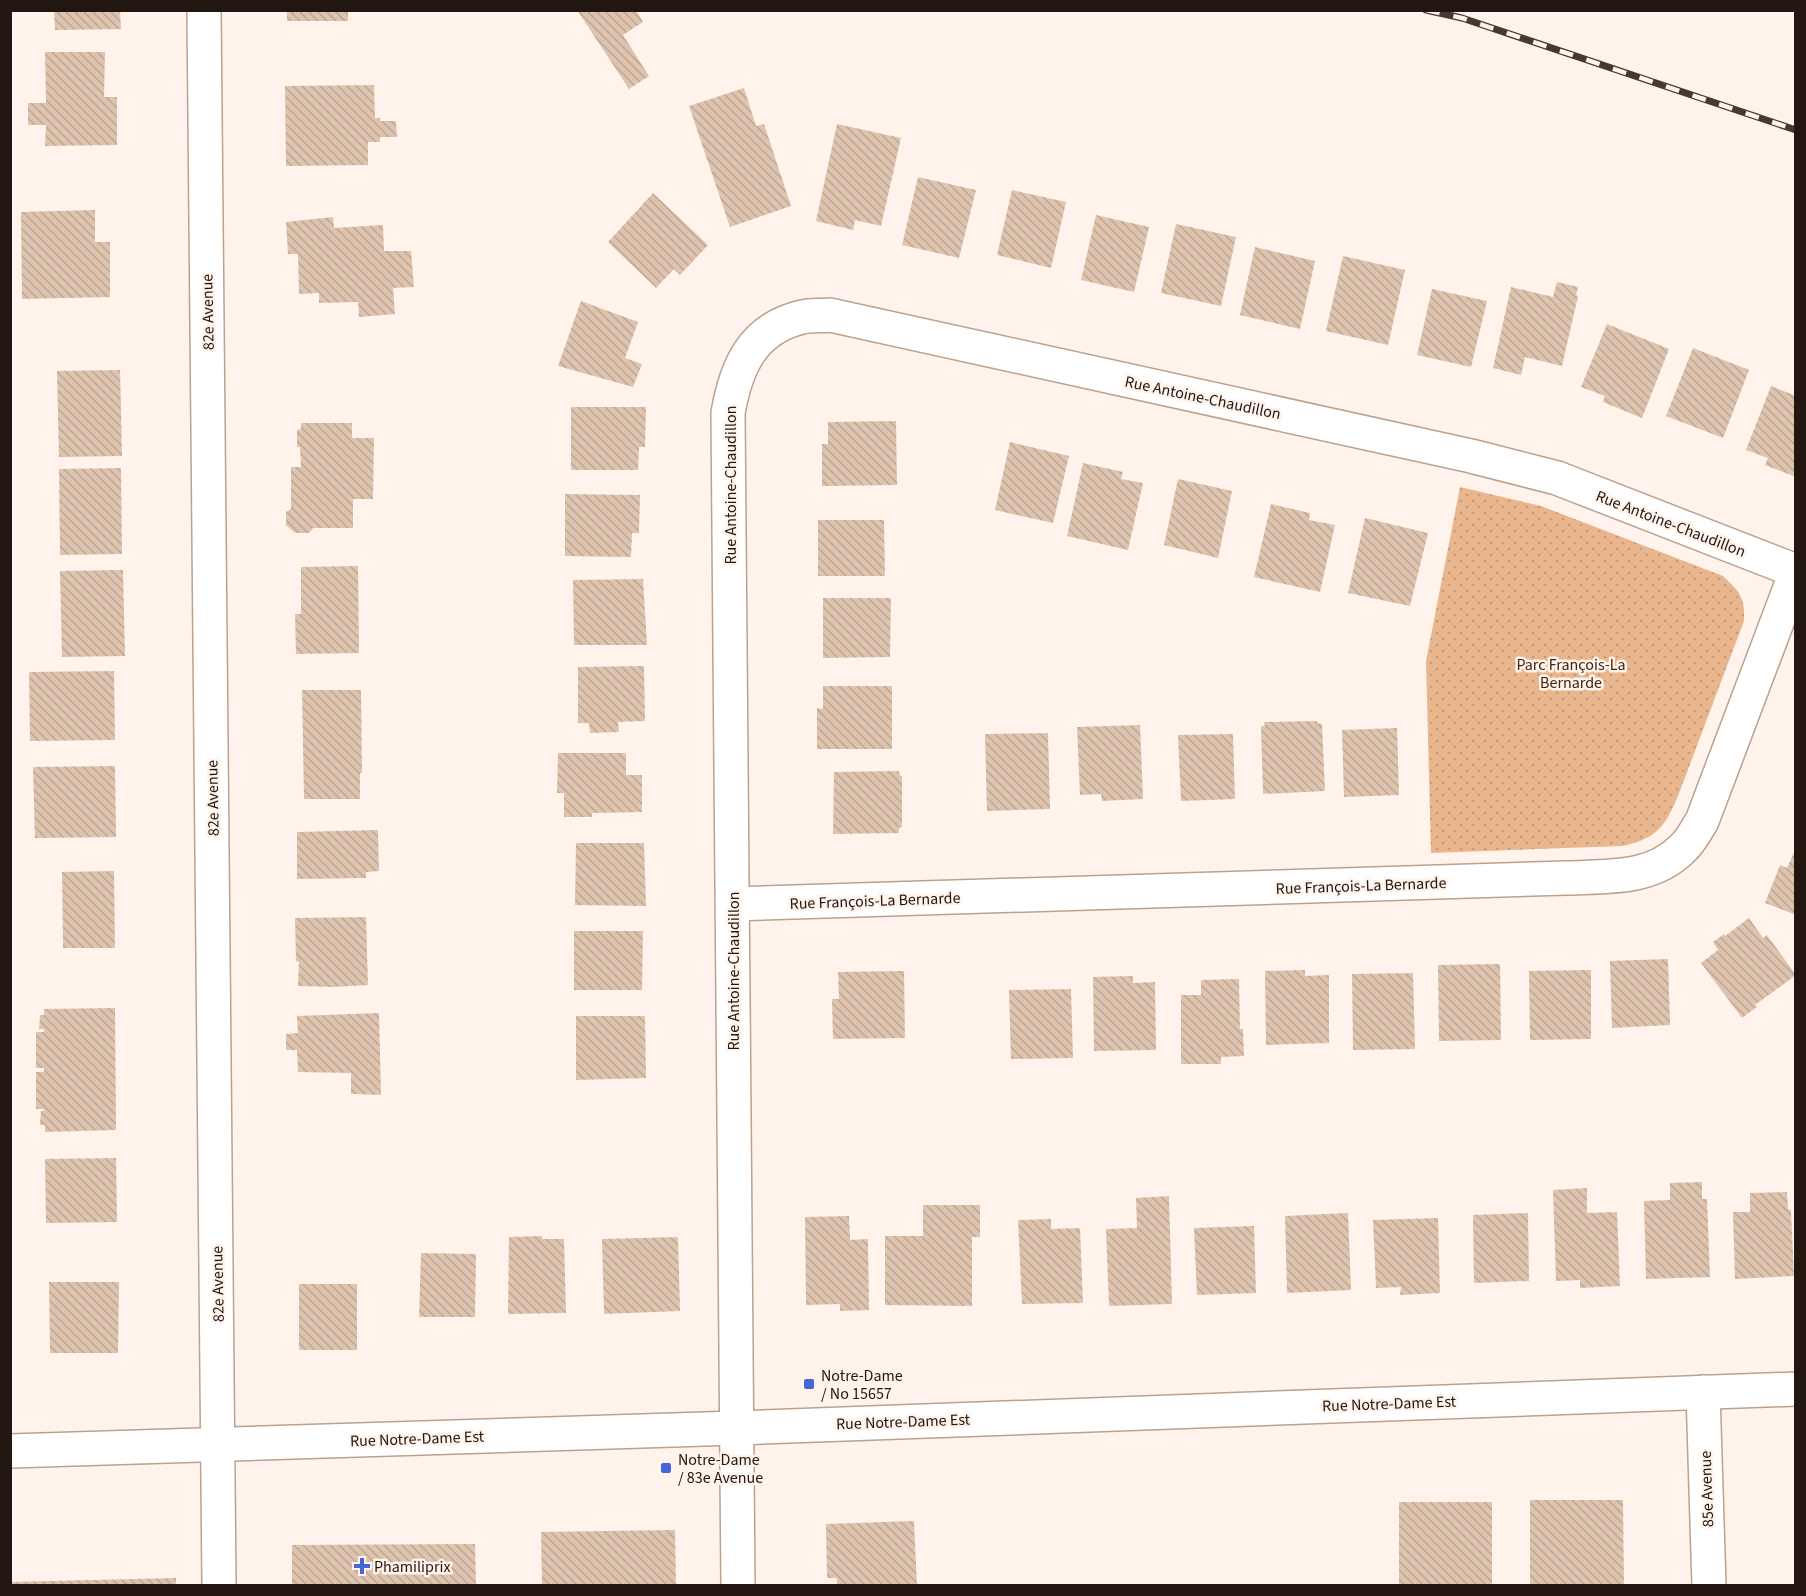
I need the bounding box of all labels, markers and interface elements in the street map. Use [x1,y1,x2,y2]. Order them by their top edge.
street label: 82e Avenue [196,274,220,350]
street label: Rue Antoine-Chaudillon [1123,371,1283,425]
street label: Rue Antoine-Chaudillon [720,405,742,565]
street label: Rue Antoine-Chaudillon [1592,485,1749,563]
park label: Parc François-La Bernarde [1516,654,1626,694]
street label: 82e Avenue [201,760,225,836]
street label: Rue François-La Bernarde [1275,872,1447,900]
street label: Rue François-La Bernarde [789,887,961,915]
street label: Rue Antoine-Chaudillon [723,891,745,1051]
street label: 82e Avenue [206,1246,230,1322]
place label: Notre-Dame / No 15657 [821,1365,903,1405]
marker: Notre-Dame / No 15657 [802,1377,816,1391]
street label: Rue Notre-Dame Est [1322,1391,1457,1417]
street label: Rue Notre-Dame Est [836,1409,971,1435]
street label: Rue Notre-Dame Est [350,1426,485,1452]
place label: Notre-Dame / 83e Avenue [678,1449,763,1489]
street label: 85e Avenue [1695,1450,1719,1528]
marker: Notre-Dame / 83e Avenue [659,1461,673,1475]
place label: Phamiliprix [374,1556,451,1578]
marker: Phamiliprix [355,1559,369,1573]

